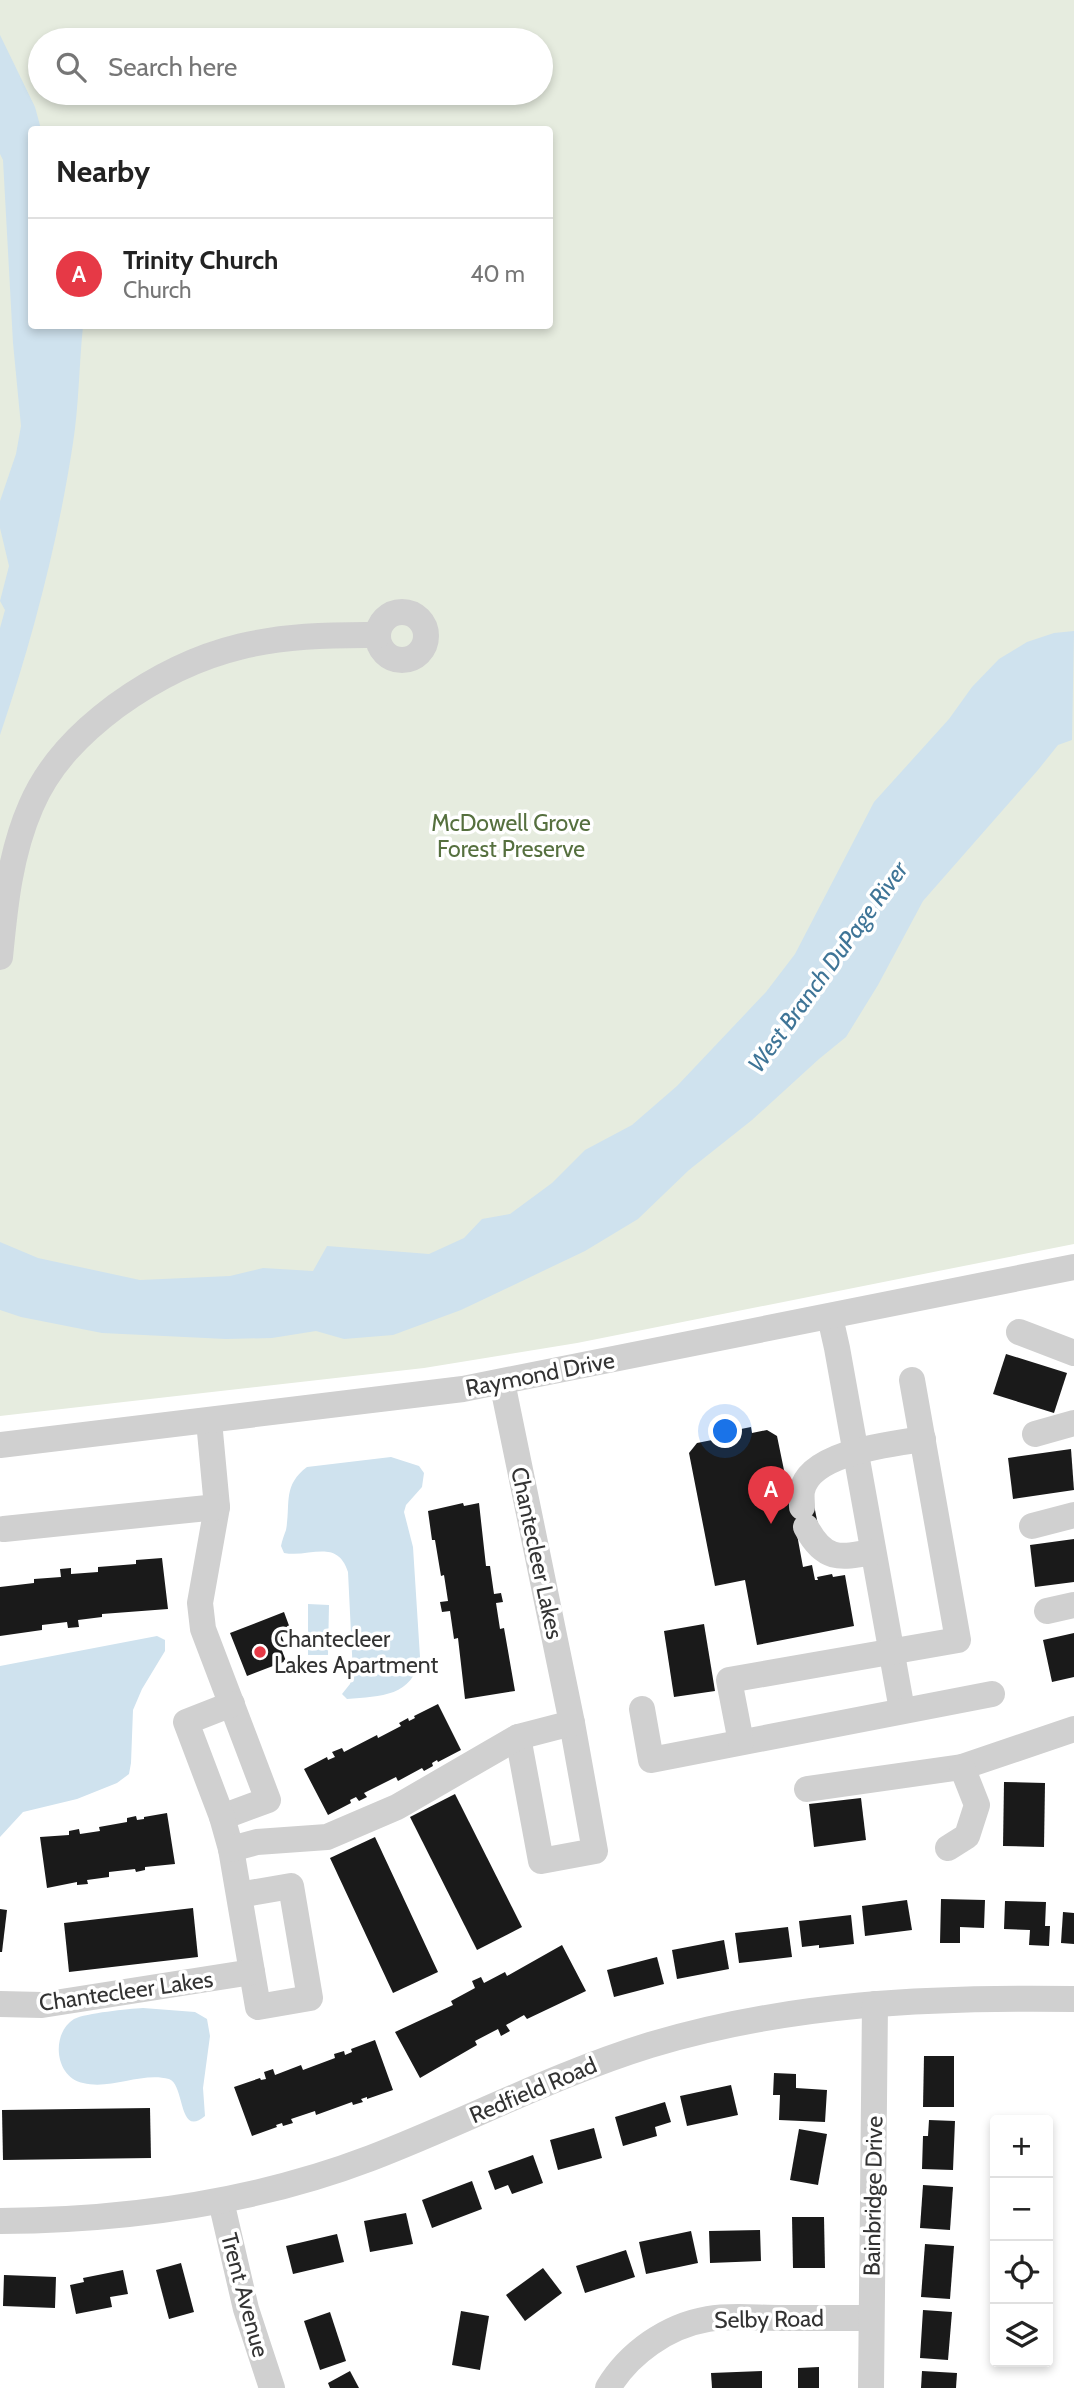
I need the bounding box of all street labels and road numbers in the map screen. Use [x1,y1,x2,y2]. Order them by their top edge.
street label: Raymond Drive [463,1346,617,1402]
street label: Chantecleer Lakes [505,1464,569,1642]
street label: Chantecleer Lakes [37,1965,215,2017]
street label: Redfield Road [465,2051,601,2129]
street label: Bainbridge Drive [858,2115,888,2276]
street label: Trent Avenue [215,2230,275,2360]
street label: Selby Road [714,2304,824,2334]

